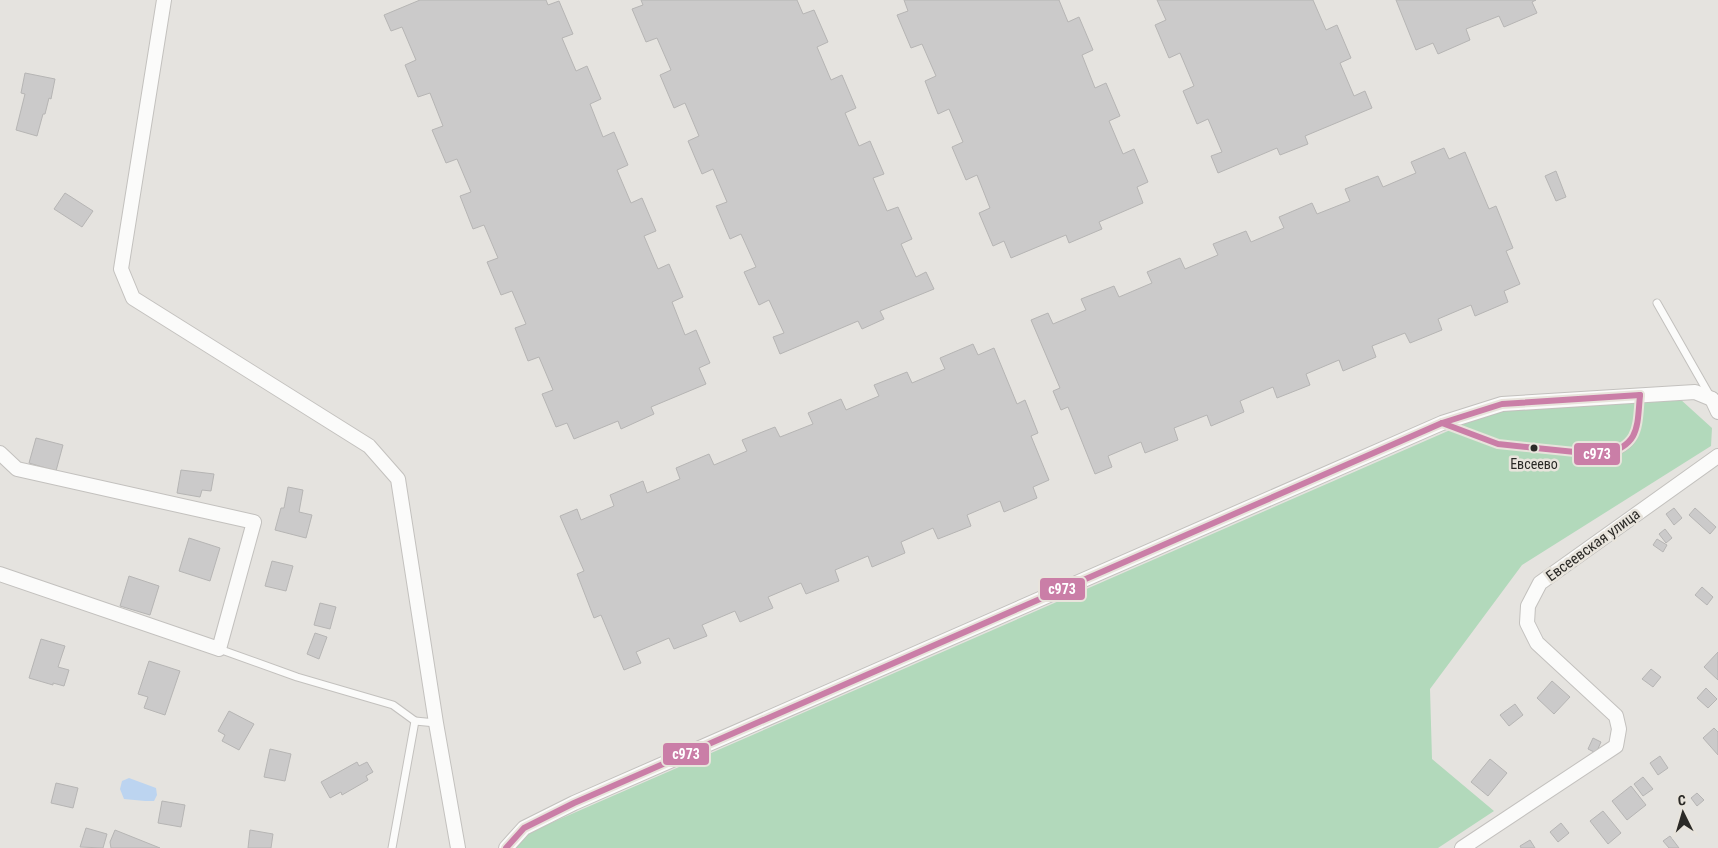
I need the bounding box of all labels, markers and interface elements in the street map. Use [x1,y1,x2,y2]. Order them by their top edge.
line badge: с973 [1573,442,1621,466]
marker: Евсеево [1529,443,1539,453]
text: с973 [1583,446,1611,462]
place label: Евсеево [1510,456,1558,472]
street label: Евсеевская улица [1542,505,1644,585]
line badge: с973 [1039,577,1086,601]
text: с973 [1048,581,1076,597]
line badge: с973 [662,742,710,766]
text: с973 [672,746,700,762]
north arrow [1658,788,1708,838]
text: С [1677,792,1687,808]

